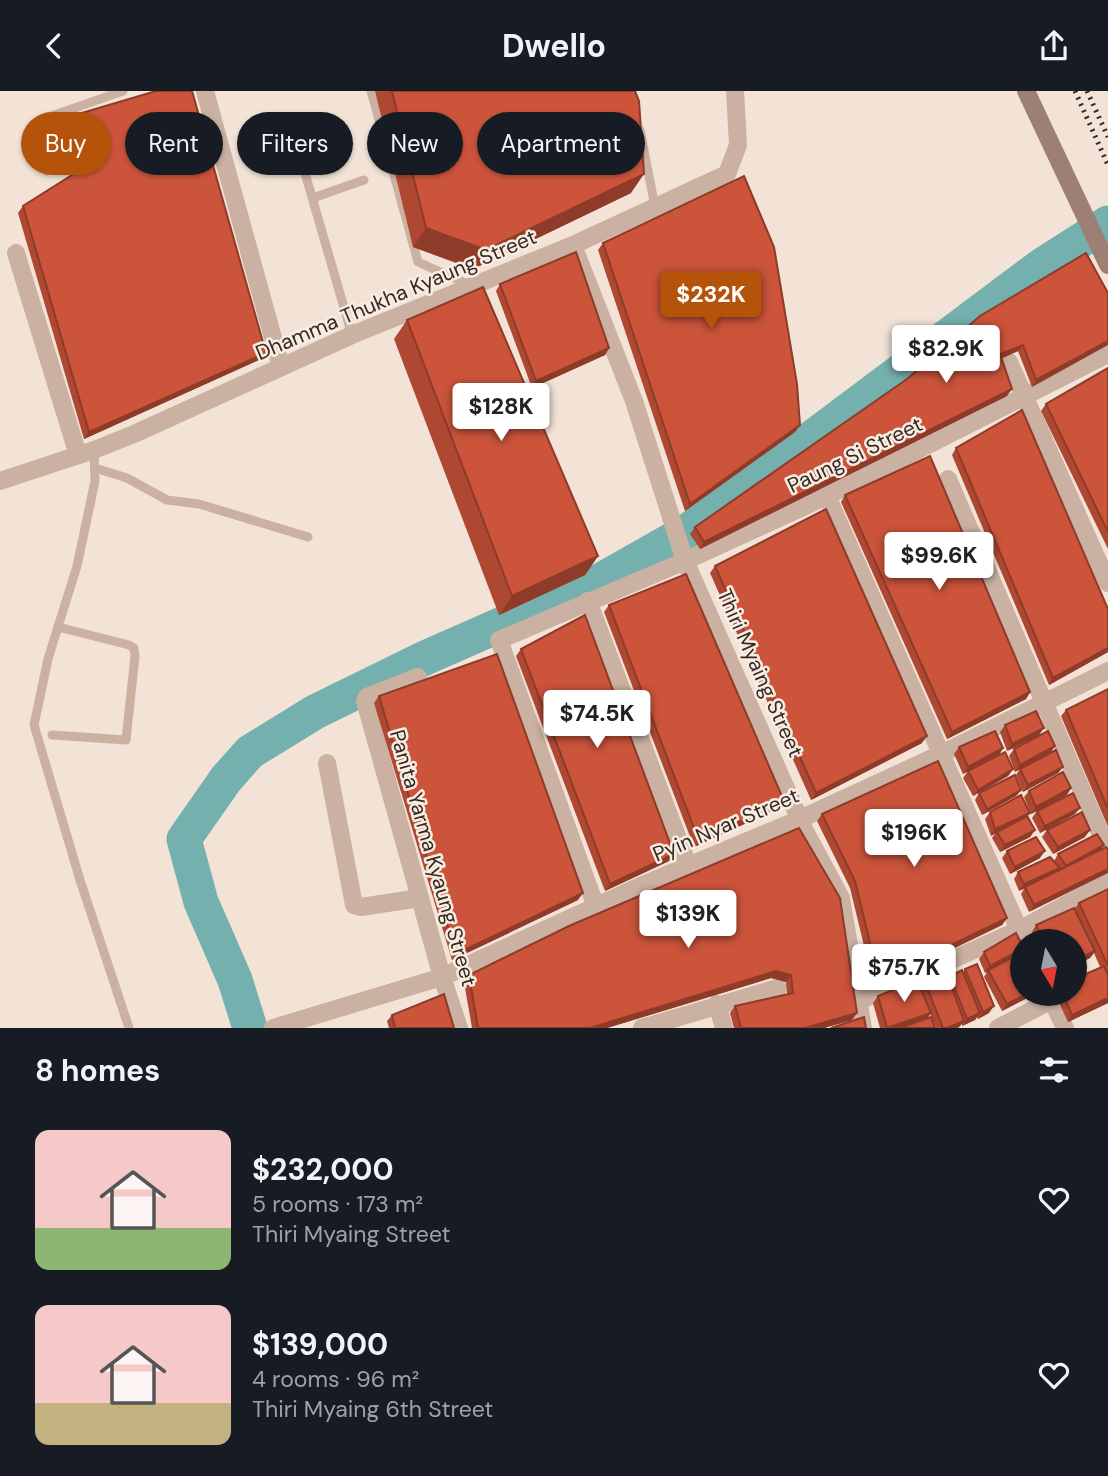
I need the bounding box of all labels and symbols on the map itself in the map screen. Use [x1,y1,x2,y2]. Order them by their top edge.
street label: Dhamma Thukha Kyaung Street [251,223,541,367]
pin: $232K [662,271,760,331]
pin: $82.9K [889,325,1003,385]
pin: $128K [452,383,550,443]
street label: Paung Si Street [783,410,927,500]
pin: $99.6K [882,533,996,592]
street label: Thiri Myaing Street [710,584,810,762]
pin: $74.5K [540,691,654,750]
street label: Panita Yarma Kyaung Street [383,726,483,990]
street label: Pyin Nyar Street [649,782,803,868]
pin: $196K [865,809,963,869]
pin: $139K [639,891,737,950]
north arrow [1010,929,1087,1006]
pin: $75.7K [847,944,961,1004]

